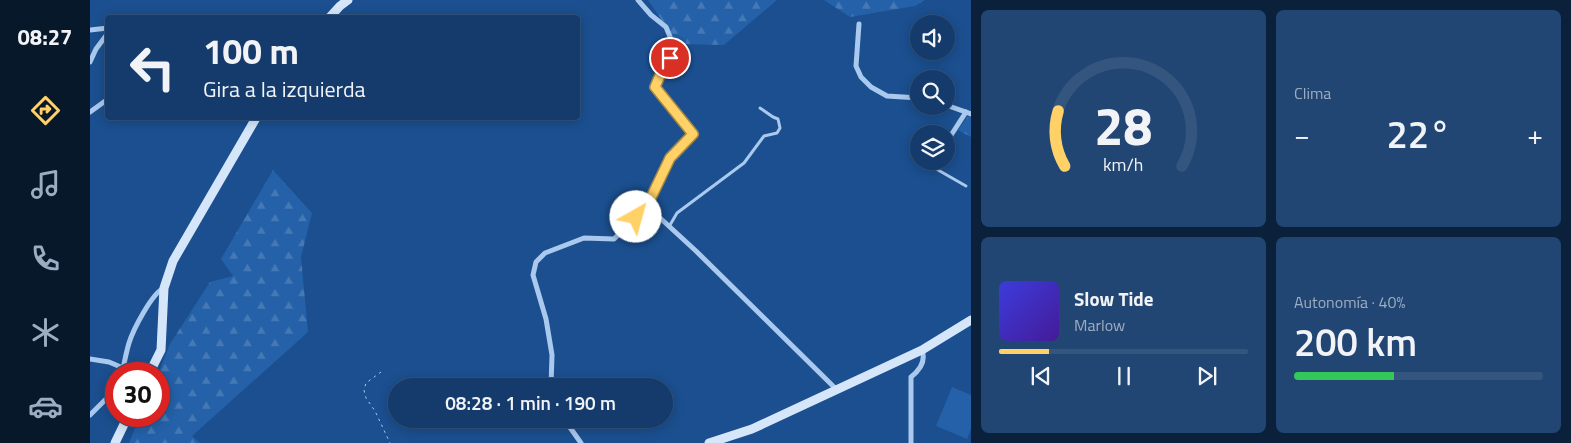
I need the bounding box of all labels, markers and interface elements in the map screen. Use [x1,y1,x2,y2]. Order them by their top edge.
map controls [910,15,955,170]
button: sound [910,15,955,60]
text: 08:27 [18,20,72,54]
text: 100 m [203,24,299,78]
icon: left [120,35,185,100]
pin [649,37,691,79]
icon: arrive [656,44,684,72]
button: search [910,70,955,115]
text: Gira a la izquierda [203,72,366,106]
text: Clima [1294,81,1331,105]
text: 28 [1094,86,1153,165]
icon: directions [28,93,63,128]
text: 22° [1387,105,1450,163]
text: − [1294,113,1310,156]
text: + [1527,113,1543,156]
button: layers [910,125,955,170]
text: km/h [1103,151,1144,178]
icon: music [28,167,63,202]
position arrow [609,190,661,242]
icon: phone [28,241,63,276]
text: Slow Tide [1074,284,1153,313]
text: Autonomía · 40% [1294,290,1405,314]
text: Marlow [1074,313,1125,337]
text: 200 km [1294,313,1417,371]
icon: climate [28,315,63,350]
speed limit sign: 30 [105,362,170,427]
icon: previous [1027,362,1055,390]
icon: pause [1110,362,1138,390]
icon: next [1193,362,1221,390]
text: 08:28 · 1 min · 190 m [445,388,616,417]
icon: car [28,389,63,424]

